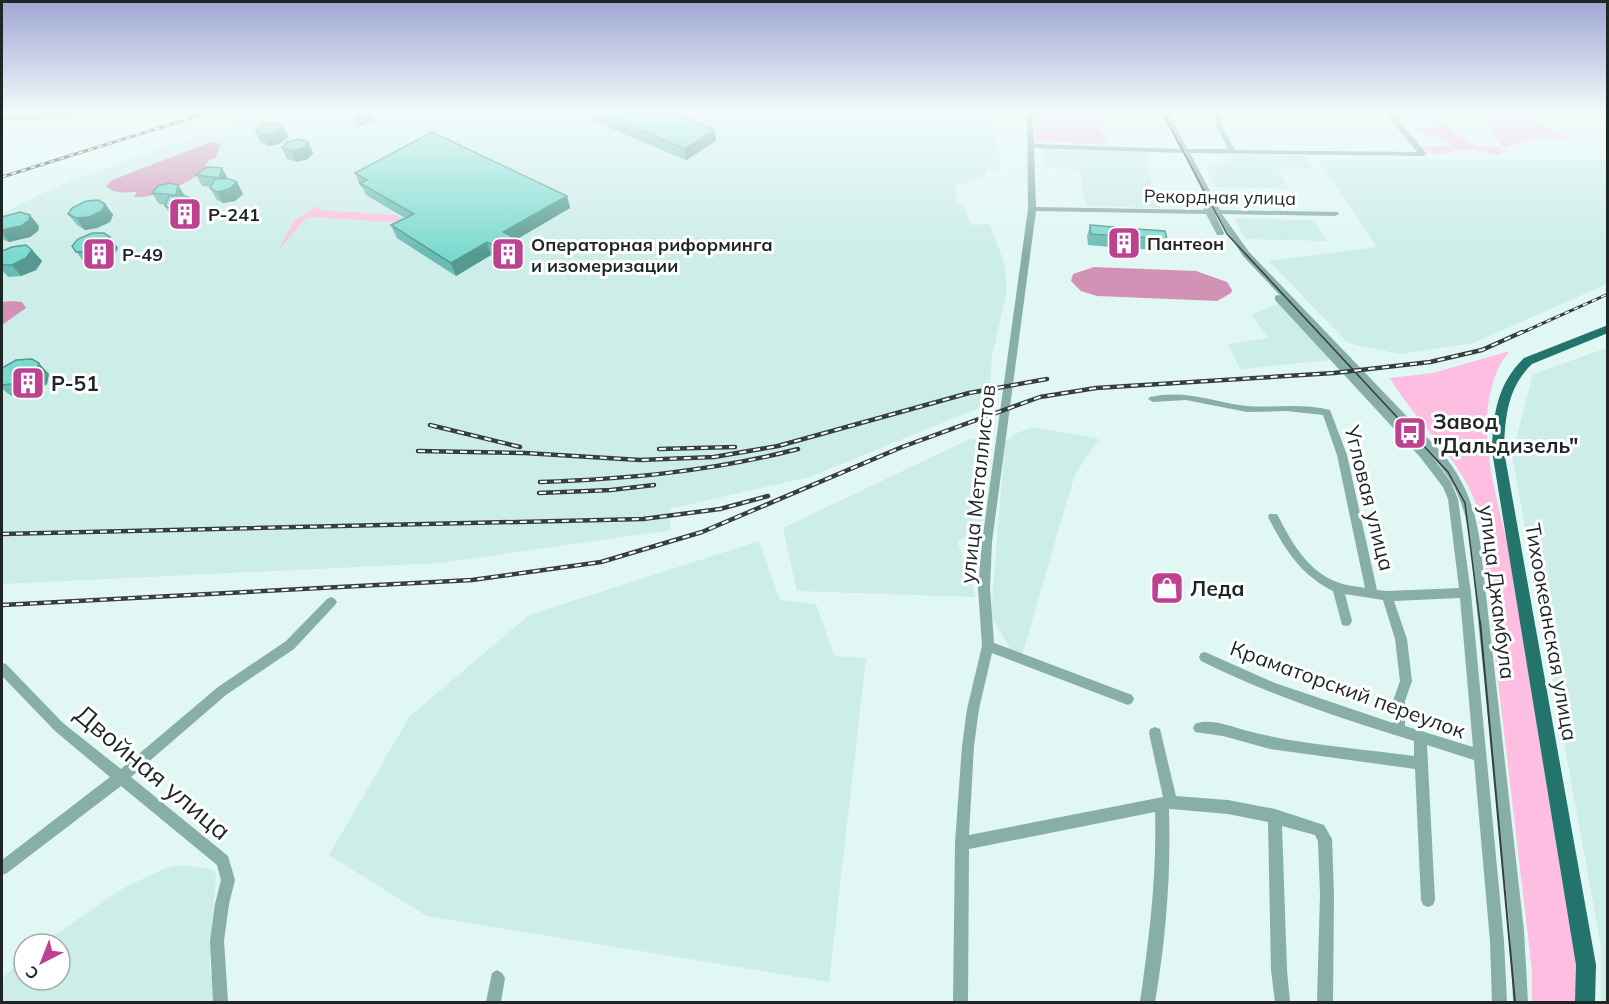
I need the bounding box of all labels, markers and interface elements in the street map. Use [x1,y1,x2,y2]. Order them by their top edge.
street label: Рекордная улица [1144,184,1296,210]
building icon: Р-241 [167,196,203,232]
place label: Р-241 [208,203,260,226]
building icon: Пантеон [1106,225,1142,261]
place label: Пантеон [1147,232,1224,255]
place label: Операторная риформинга и изомеризации [531,233,773,277]
building icon: Р-49 [81,236,117,272]
building icon: Операторная риформинга и изомеризации [490,236,526,272]
place label: Р-49 [122,243,163,266]
building icon: Р-51 [10,365,46,401]
place label: Р-51 [51,370,99,396]
street label: улица Металлистов [954,383,1000,585]
place label: Завод "Дальдизель" [1433,408,1579,458]
bus stop icon: Завод "Дальдизель" [1392,415,1428,451]
street label: Угловая улица [1339,422,1401,573]
street label: улица Джамбула [1474,503,1522,681]
street label: Тихоокеанская улица [1520,521,1584,743]
shop icon: Леда [1149,570,1185,606]
place label: Леда [1190,575,1245,601]
street label: Краматорский переулок [1227,634,1470,744]
street label: Двойная улица [68,697,238,847]
north arrow [12,932,72,992]
text: С [21,962,43,984]

